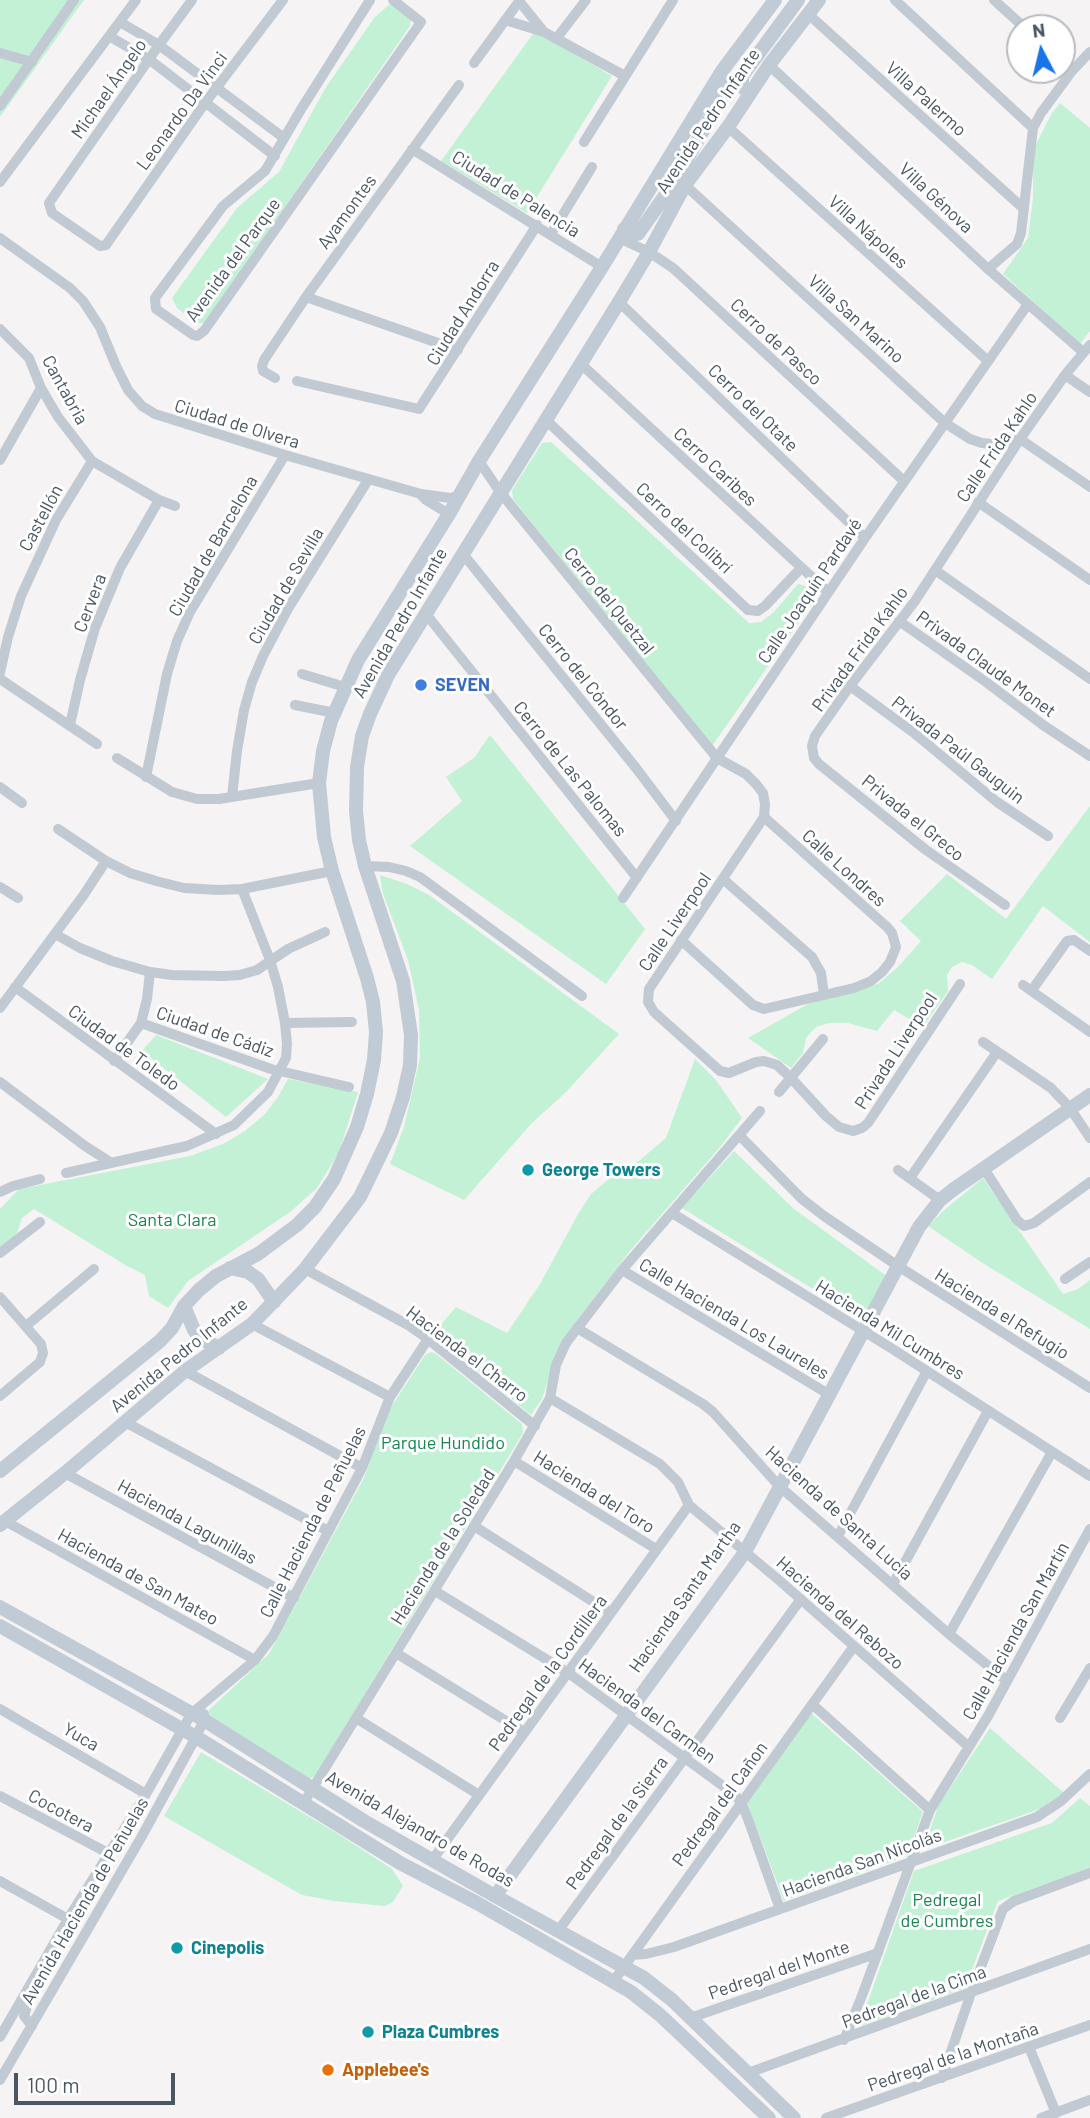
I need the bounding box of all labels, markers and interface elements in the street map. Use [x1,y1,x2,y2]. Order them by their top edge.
north arrow [1006,14,1076,84]
text: N [1031,17,1046,42]
street label: Michael Ángelo [67,35,151,143]
street label: Avenida Pedro Infante [652,44,764,198]
street label: Leonardo Da Vinci [132,48,232,174]
street label: Villa Palermo [881,57,971,141]
street label: Ciudad de Palencia [448,146,584,242]
street label: Villa Génova [894,158,978,238]
street label: Ayamontes [313,171,381,253]
street label: Villa Nápoles [824,191,912,273]
street label: Avenida del Parque [181,194,285,326]
street label: Ciudad Andorra [422,256,504,370]
street label: Villa San Marino [804,270,908,368]
street label: Cerro de Pasco [726,294,826,390]
street label: Cantabria [37,352,93,428]
street label: Cerro del Otate [703,360,803,456]
street label: Calle Frida Kahlo [952,387,1042,507]
street label: Ciudad de Olvera [172,395,302,453]
street label: Cerro Caribes [669,423,761,511]
street label: Ciudad de Barcelona [164,472,262,620]
street label: Cerro del Colibrí [631,478,737,578]
street label: Castellón [15,481,67,555]
street label: Calle Joaquín Pardavé [753,514,867,668]
street label: Ciudad de Sevilla [244,524,328,648]
street label: Cerro del Quetzal [559,543,659,659]
street label: Avenida Pedro Infante [348,544,452,702]
street label: Cervera [69,571,111,635]
street label: Privada Frida Kahlo [807,582,913,716]
street label: Privada Claude Monet [912,606,1060,722]
street label: Cerro del Cóndor [534,620,632,734]
place label: SEVEN [435,674,490,696]
marker: SEVEN [413,677,429,693]
street label: Privada Paúl Gauguin [887,691,1029,809]
street label: Cerro de Las Palomas [509,697,631,841]
street label: Privada el Greco [857,770,969,866]
street label: Calle Londres [798,825,890,911]
street label: Calle Liverpool [634,869,716,975]
street label: Privada Liverpool [850,989,942,1113]
street label: Ciudad de Toledo [64,1000,184,1096]
street label: Ciudad de Cádiz [153,1002,277,1062]
place label: George Towers [542,1159,660,1181]
marker: George Towers [520,1162,536,1178]
park label: Santa Clara [128,1209,216,1231]
street label: Calle Hacienda Los Laureles [635,1254,833,1384]
street label: Hacienda el Refugio [931,1264,1073,1364]
street label: Hacienda Mil Cumbres [811,1275,969,1385]
street label: Avenida Pedro Infante [106,1293,252,1417]
street label: Hacienda el Charro [402,1301,532,1407]
street label: Calle Hacienda de Peñuelas [255,1423,371,1621]
park label: Parque Hundido [381,1432,505,1454]
street label: Hacienda de Santa Lucía [761,1441,917,1585]
street label: Hacienda del Toro [529,1446,659,1538]
street label: Hacienda de la Soledad [386,1465,500,1629]
street label: Hacienda Lagunillas [114,1475,260,1569]
street label: Hacienda Santa Martha [625,1517,745,1677]
street label: Hacienda de San Mateo [54,1524,222,1630]
street label: Calle Hacienda San Martín [958,1538,1074,1724]
street label: Hacienda del Rebozo [772,1552,908,1674]
street label: Pedregal de la Cordillera [484,1591,612,1755]
street label: Hacienda del Carmen [574,1654,720,1768]
street label: Yuca [59,1718,103,1756]
street label: Pedregal del Cañon [668,1737,772,1871]
street label: Pedregal de la Sierra [561,1752,673,1894]
street label: Avenida Alejandro de Rodas [322,1766,518,1892]
street label: Cocotera [24,1785,98,1837]
street label: Avenida Hacienda de Peñuelas [17,1794,153,2008]
street label: Hacienda San Nicolás [780,1824,944,1902]
park label: Pedregal de Cumbres [901,1889,993,1932]
street label: Pedregal del Monte [706,1936,852,2004]
place label: Cinepolis [191,1937,264,1959]
marker: Cinepolis [169,1940,185,1956]
street label: Pedregal de la Cima [839,1961,989,2033]
street label: Pedregal de la Montaña [865,2018,1041,2096]
place label: Plaza Cumbres [382,2021,499,2043]
marker: Plaza Cumbres [360,2024,376,2040]
scale bar [18,2058,178,2102]
place label: Applebee's [342,2059,429,2081]
marker: Applebee's [320,2062,336,2078]
text: 100 m [27,2072,80,2097]

